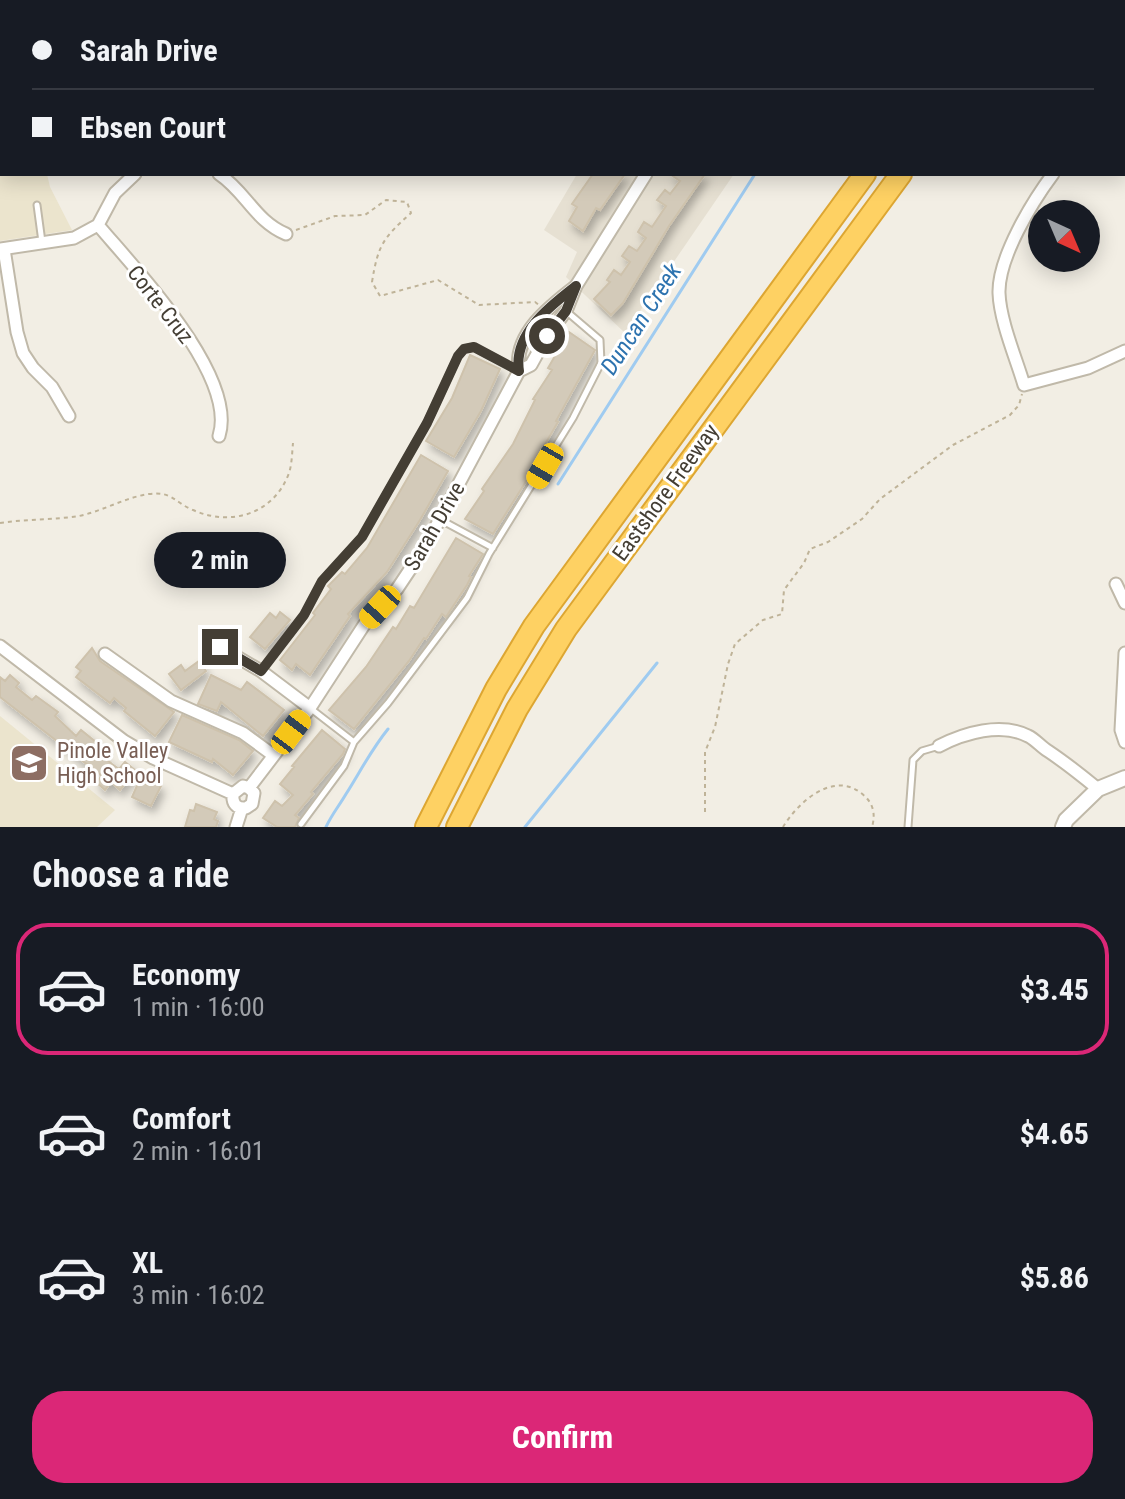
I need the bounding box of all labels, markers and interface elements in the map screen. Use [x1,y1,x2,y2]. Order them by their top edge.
text: Sarah Drive [80,33,218,68]
text: Ebsen Court [80,110,226,145]
north arrow [1028,200,1100,272]
map controls [1028,200,1100,272]
water label: Duncan Creek [595,258,688,380]
street label: Corte Cruz [122,260,199,348]
route start [529,318,565,354]
street label: Eastshore Freeway [607,419,723,566]
car [523,439,567,493]
street label: Sarah Drive [399,477,470,575]
callout: 2 min [154,531,286,587]
text: 2 min [191,545,249,575]
car [355,581,405,633]
route end [202,629,238,665]
car [267,706,315,758]
place label: Pinole Valley High School [57,738,168,788]
school or university icon: Pinole Valley High School [8,742,50,784]
text: Choose a ride [32,854,229,896]
icon: car [36,953,108,1025]
text: Economy [132,957,240,992]
text: $3.45 [1020,972,1089,1007]
text: 1 min · 16:00 [132,992,265,1022]
icon: car [36,1097,108,1169]
text: Comfort [132,1101,231,1136]
text: $4.65 [1020,1116,1089,1151]
text: 2 min · 16:01 [132,1136,265,1166]
icon: car [36,1241,108,1313]
text: XL [132,1245,163,1280]
text: $5.86 [1020,1260,1089,1295]
text: 3 min · 16:02 [132,1280,265,1310]
button: Confirm [32,1391,1093,1483]

